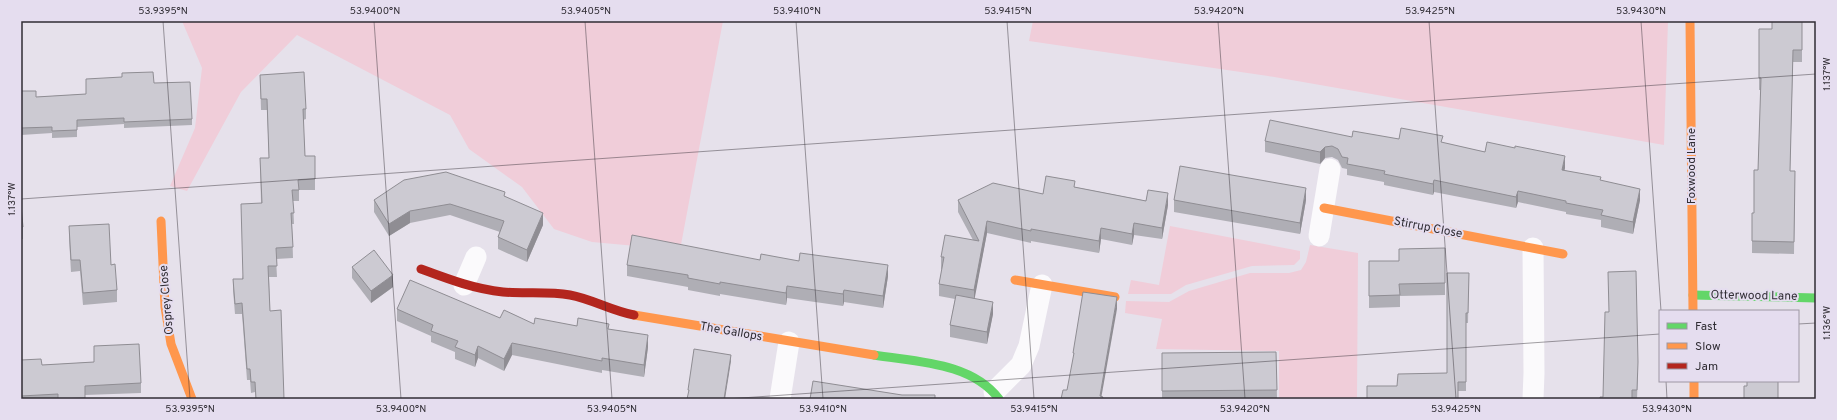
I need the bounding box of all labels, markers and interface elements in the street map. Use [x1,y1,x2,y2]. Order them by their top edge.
text: 53.9395°N [138,5,188,18]
text: 53.9400°N [350,5,400,18]
text: 53.9405°N [561,5,611,18]
text: 53.9410°N [773,5,821,18]
text: 53.9415°N [984,5,1032,18]
text: 53.9420°N [1194,5,1244,18]
text: 53.9425°N [1405,5,1455,18]
text: 53.9430°N [1616,5,1666,18]
text: 1.137°W [1821,57,1834,91]
street label: Foxwood Lane [1684,128,1700,204]
text: 1.137°W [6,182,19,216]
street label: Stirrup Close [1392,214,1464,242]
street label: Osprey Close [156,264,178,336]
street label: Otterwood Lane [1710,287,1798,305]
text: 1.136°W [1821,306,1834,340]
legend [1659,310,1799,382]
street label: The Gallops [699,319,763,345]
text: Fast [1695,319,1717,335]
text: Slow [1695,339,1721,355]
text: Jam [1695,359,1718,375]
text: 53.9395°N [165,403,215,416]
text: 53.9400°N [376,403,426,416]
text: 53.9405°N [587,403,637,416]
text: 53.9410°N [799,403,847,416]
text: 53.9415°N [1010,403,1058,416]
text: 53.9420°N [1220,403,1270,416]
text: 53.9425°N [1431,403,1481,416]
text: 53.9430°N [1642,403,1692,416]

